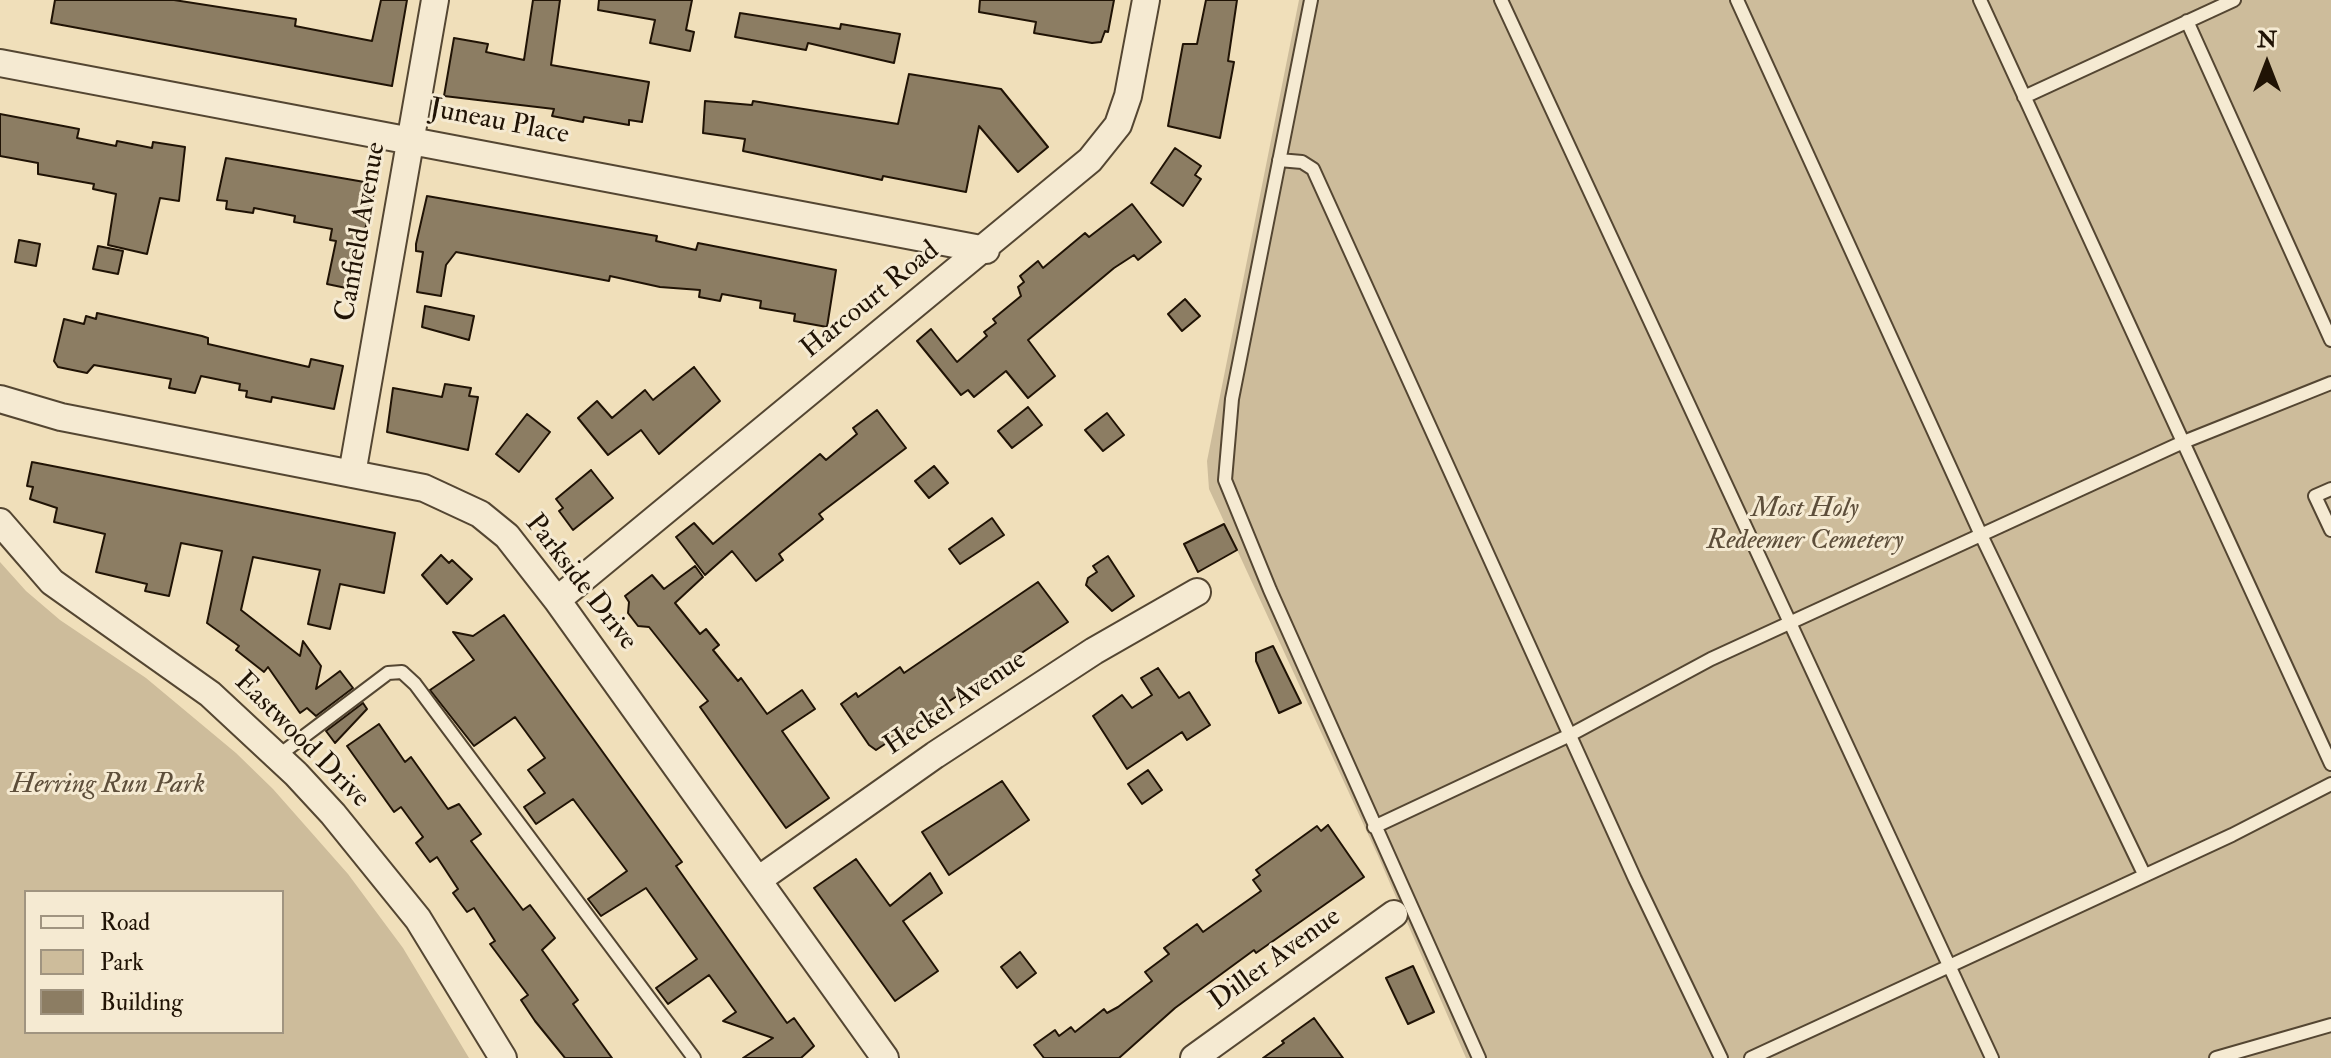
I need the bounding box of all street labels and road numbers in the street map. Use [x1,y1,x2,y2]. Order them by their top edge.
street label: Juneau Place [426,93,572,153]
street label: Canfield Avenue [330,140,394,324]
street label: Harcourt Road [795,235,947,367]
street label: Parkside Drive [517,508,643,658]
street label: Heckel Avenue [878,644,1034,764]
street label: Eastwood Drive [226,666,376,816]
street label: Diller Avenue [1204,901,1348,1019]

